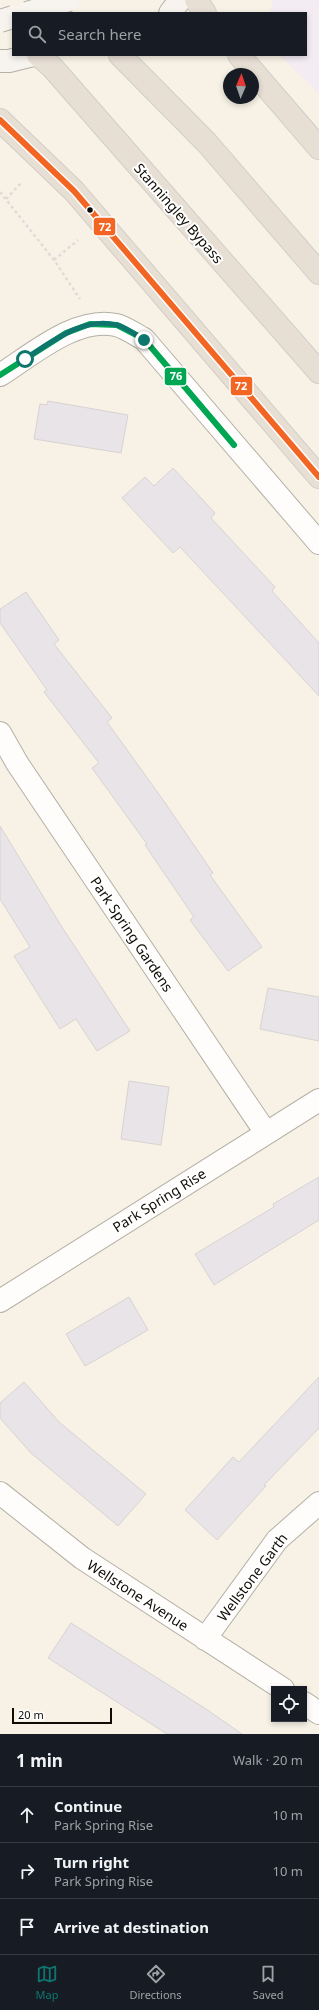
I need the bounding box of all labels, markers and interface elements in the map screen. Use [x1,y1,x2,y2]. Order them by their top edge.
search box [12,12,307,56]
icon: search [26,23,48,45]
text: Search here [58,24,141,44]
north arrow [223,68,259,104]
street label: Stanningley Bypass [130,159,228,267]
unlabelled marker [85,205,95,215]
line badge: 72 [93,217,116,236]
text: 72 [99,219,111,234]
route end [135,331,153,349]
route start [16,350,34,368]
line badge: 76 [164,367,187,386]
text: 76 [170,368,182,383]
line badge: 72 [230,376,253,396]
text: 72 [235,378,247,393]
street label: Park Spring Gardens [86,873,178,996]
street label: Park Spring Rise [109,1164,209,1236]
street label: Wellstone Garth [213,1529,291,1625]
street label: Wellstone Avenue [84,1555,193,1635]
map controls [271,1686,307,1722]
button: locate [271,1686,307,1722]
scale bar [12,1706,112,1725]
text: 20 m [18,1707,44,1722]
text: 1 min [16,1749,63,1772]
text: Walk · 20 m [233,1751,303,1769]
text: Continue [54,1796,122,1816]
icon: ahead [16,1804,38,1826]
text: 10 m [273,1806,303,1824]
text: Park Spring Rise [54,1816,153,1834]
text: Turn right [54,1852,129,1872]
icon: right [16,1860,38,1882]
text: 10 m [273,1862,303,1880]
text: Park Spring Rise [54,1872,153,1890]
icon: arrive [16,1916,38,1938]
text: Arrive at destination [54,1917,209,1937]
tab: Map [36,1963,58,2002]
tab: Directions [129,1963,182,2002]
tab: Saved [253,1963,283,2002]

